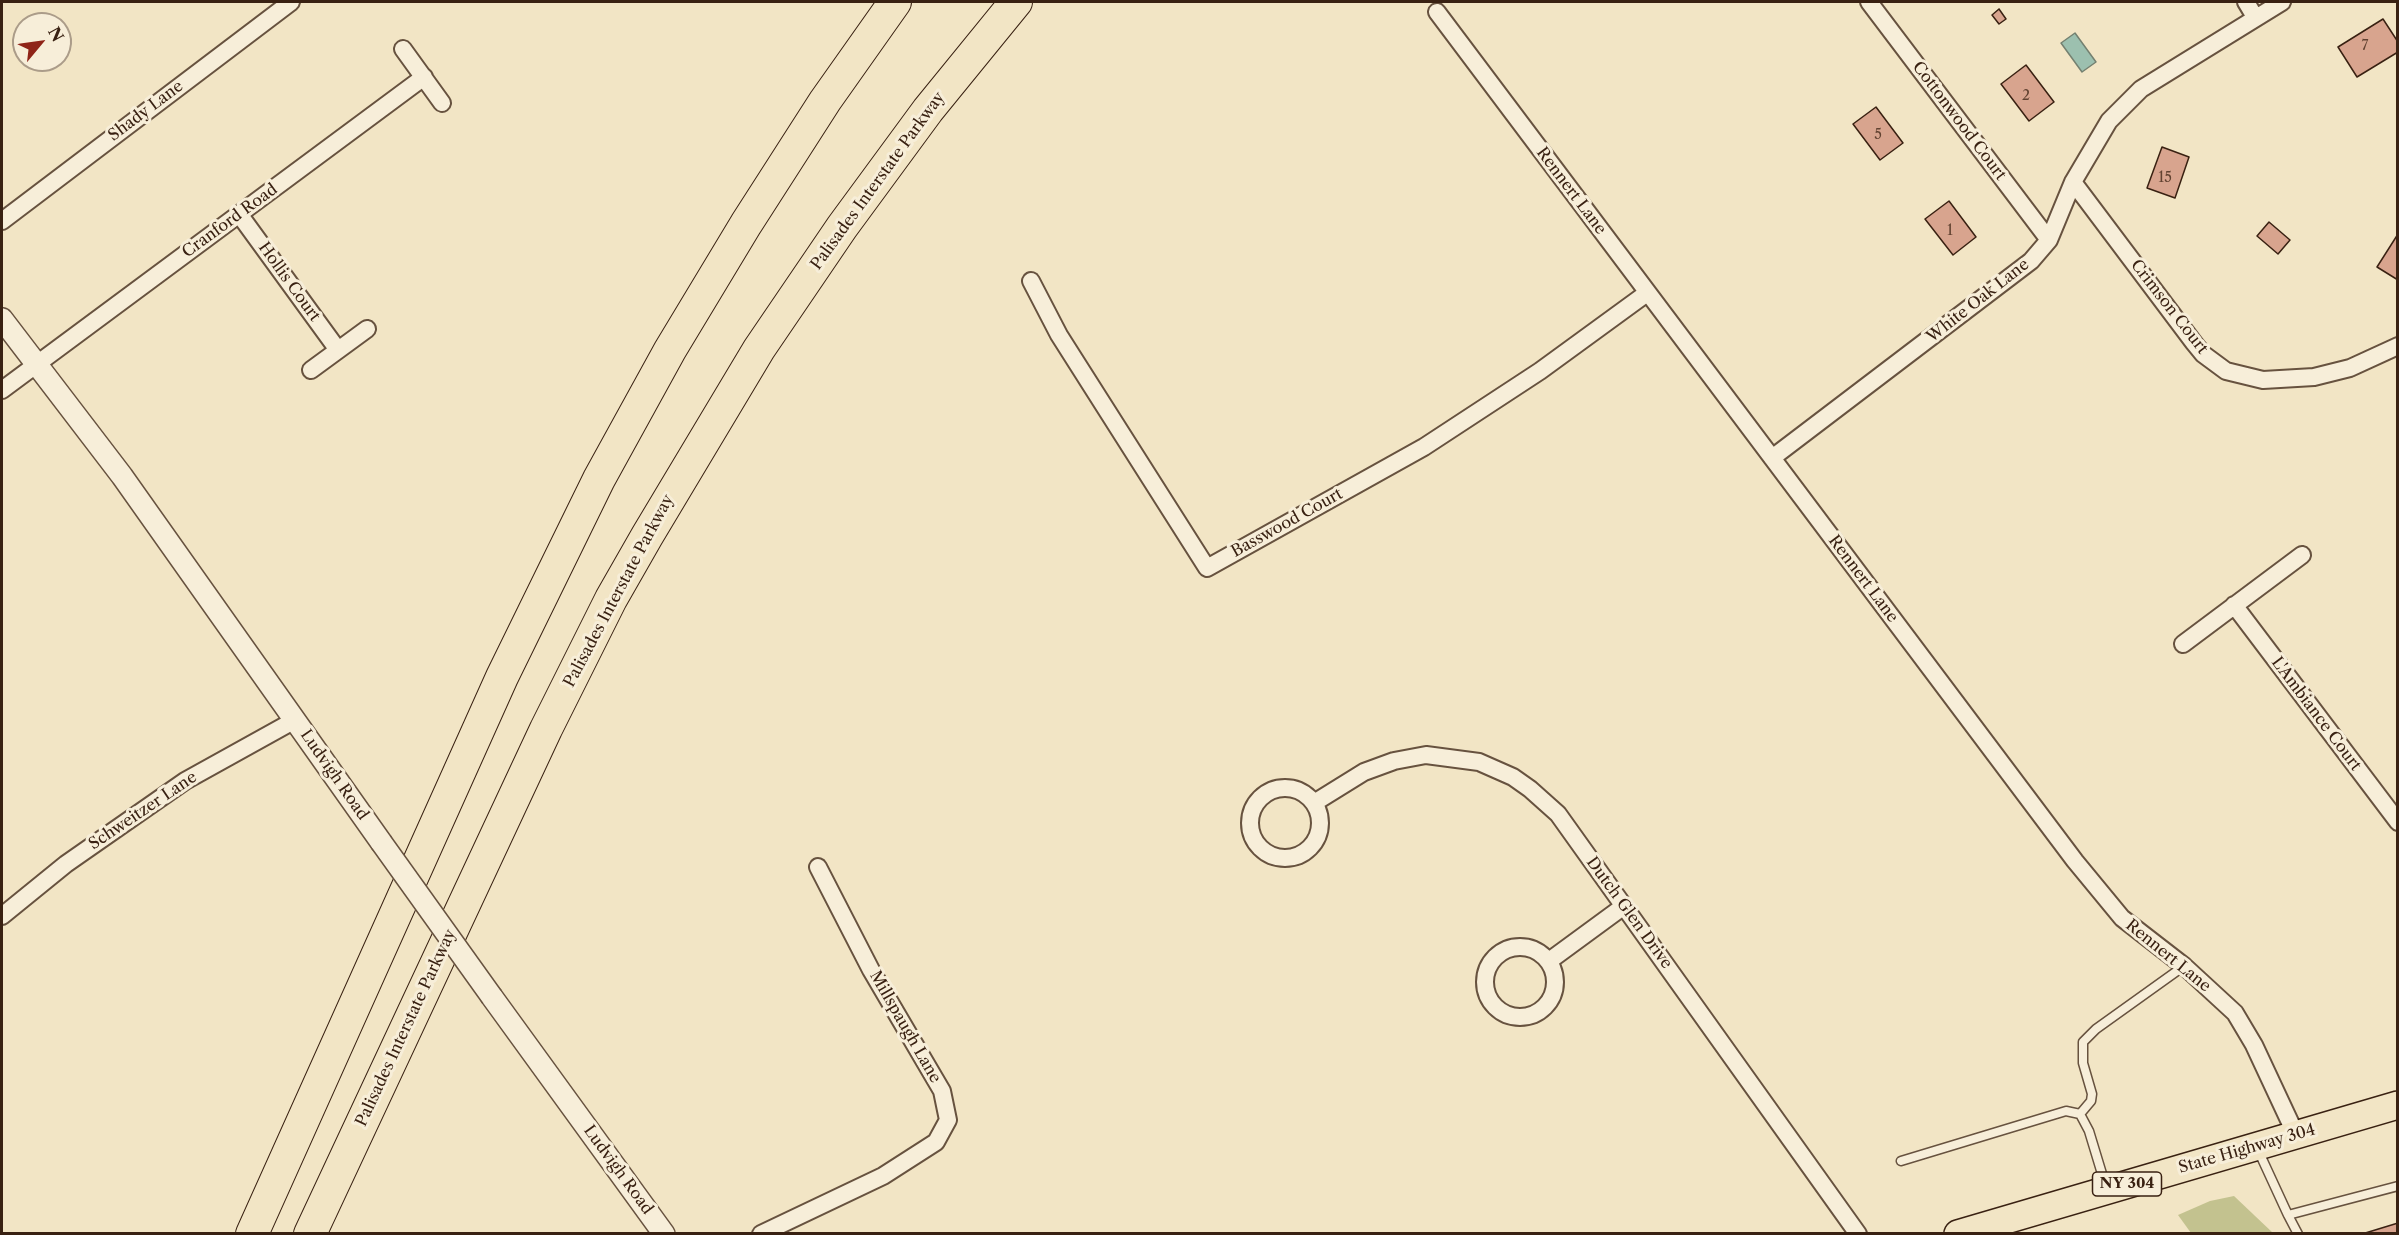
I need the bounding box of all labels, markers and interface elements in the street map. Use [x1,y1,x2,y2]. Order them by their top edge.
north arrow [12,12,72,72]
text: N [44,23,68,45]
house number: 7 [2362,38,2368,54]
street label: Cottonwood Court [1908,58,2010,184]
street label: Shady Lane [105,77,187,145]
street label: Palisades Interstate Parkway [807,88,949,274]
house number: 2 [2022,88,2030,104]
house number: 5 [1874,127,1882,143]
street label: Rennert Lane [1532,144,1610,238]
house number: 15 [2158,170,2172,186]
street label: Cranford Road [179,180,281,262]
house number: 1 [1947,223,1953,239]
street label: Hollis Court [254,239,324,325]
street label: White Oak Lane [1923,255,2033,347]
street label: Crimson Court [2126,256,2212,358]
street label: Basswood Court [1228,484,1346,562]
street label: Palisades Interstate Parkway [560,492,678,690]
street label: Rennert Lane [1824,532,1902,626]
street label: L'Ambiance Court [2267,653,2365,775]
street label: Ludvigh Road [296,726,372,824]
street label: Schweitzer Lane [85,768,201,854]
street label: Dutch Glen Drive [1582,853,1676,973]
street label: Rennert Lane [2121,916,2215,996]
street label: Palisades Interstate Parkway [352,926,460,1130]
street label: Millspaugh Lane [865,968,945,1086]
street label: State Highway 304 [2176,1120,2318,1178]
street label: Ludvigh Road [579,1122,657,1218]
road number: NY 304 [2092,1172,2162,1196]

